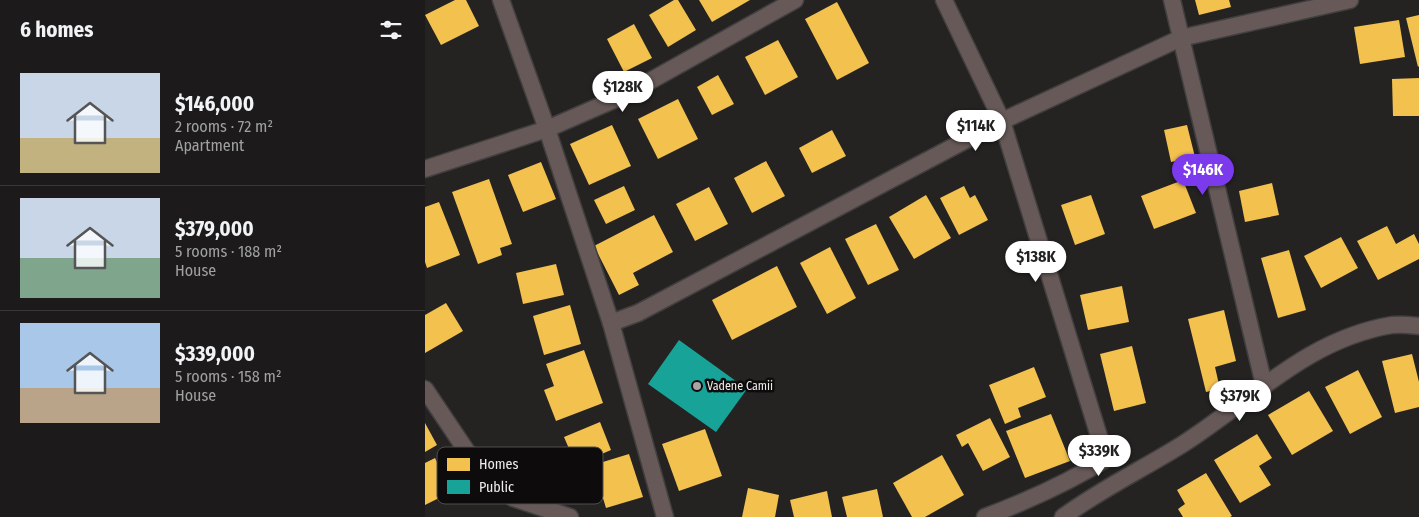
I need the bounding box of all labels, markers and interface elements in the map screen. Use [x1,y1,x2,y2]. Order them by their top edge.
icon: filters [377,16,405,44]
text: 6 homes [20,17,93,43]
pin: $128K [588,70,658,113]
text: $128K [603,77,643,96]
text: $146,000 [175,91,254,117]
icon: home [60,93,120,153]
pin: $114K [941,110,1011,152]
text: $114K [957,116,995,135]
text: 2 rooms · 72 m² [175,117,273,136]
text: Apartment [175,136,244,155]
pin: $146K [1168,154,1238,196]
text: $146K [1183,160,1223,179]
text: $379,000 [175,216,254,242]
icon: home [60,218,120,278]
pin: $138K [1001,240,1071,283]
text: 5 rooms · 188 m² [175,242,282,261]
text: $138K [1016,247,1056,266]
text: House [175,261,216,280]
text: $339,000 [175,341,255,367]
icon: home [60,343,120,403]
text: 5 rooms · 158 m² [175,367,281,386]
place label: Vadene Camii [707,379,773,393]
marker: Vadene Camii [691,380,703,392]
pin: $379K [1205,380,1275,422]
text: House [175,386,216,405]
text: $379K [1220,386,1260,405]
pin: $339K [1064,434,1134,477]
text: $339K [1079,441,1119,460]
legend [437,447,603,504]
text: Homes [479,456,519,473]
text: Public [479,479,514,496]

